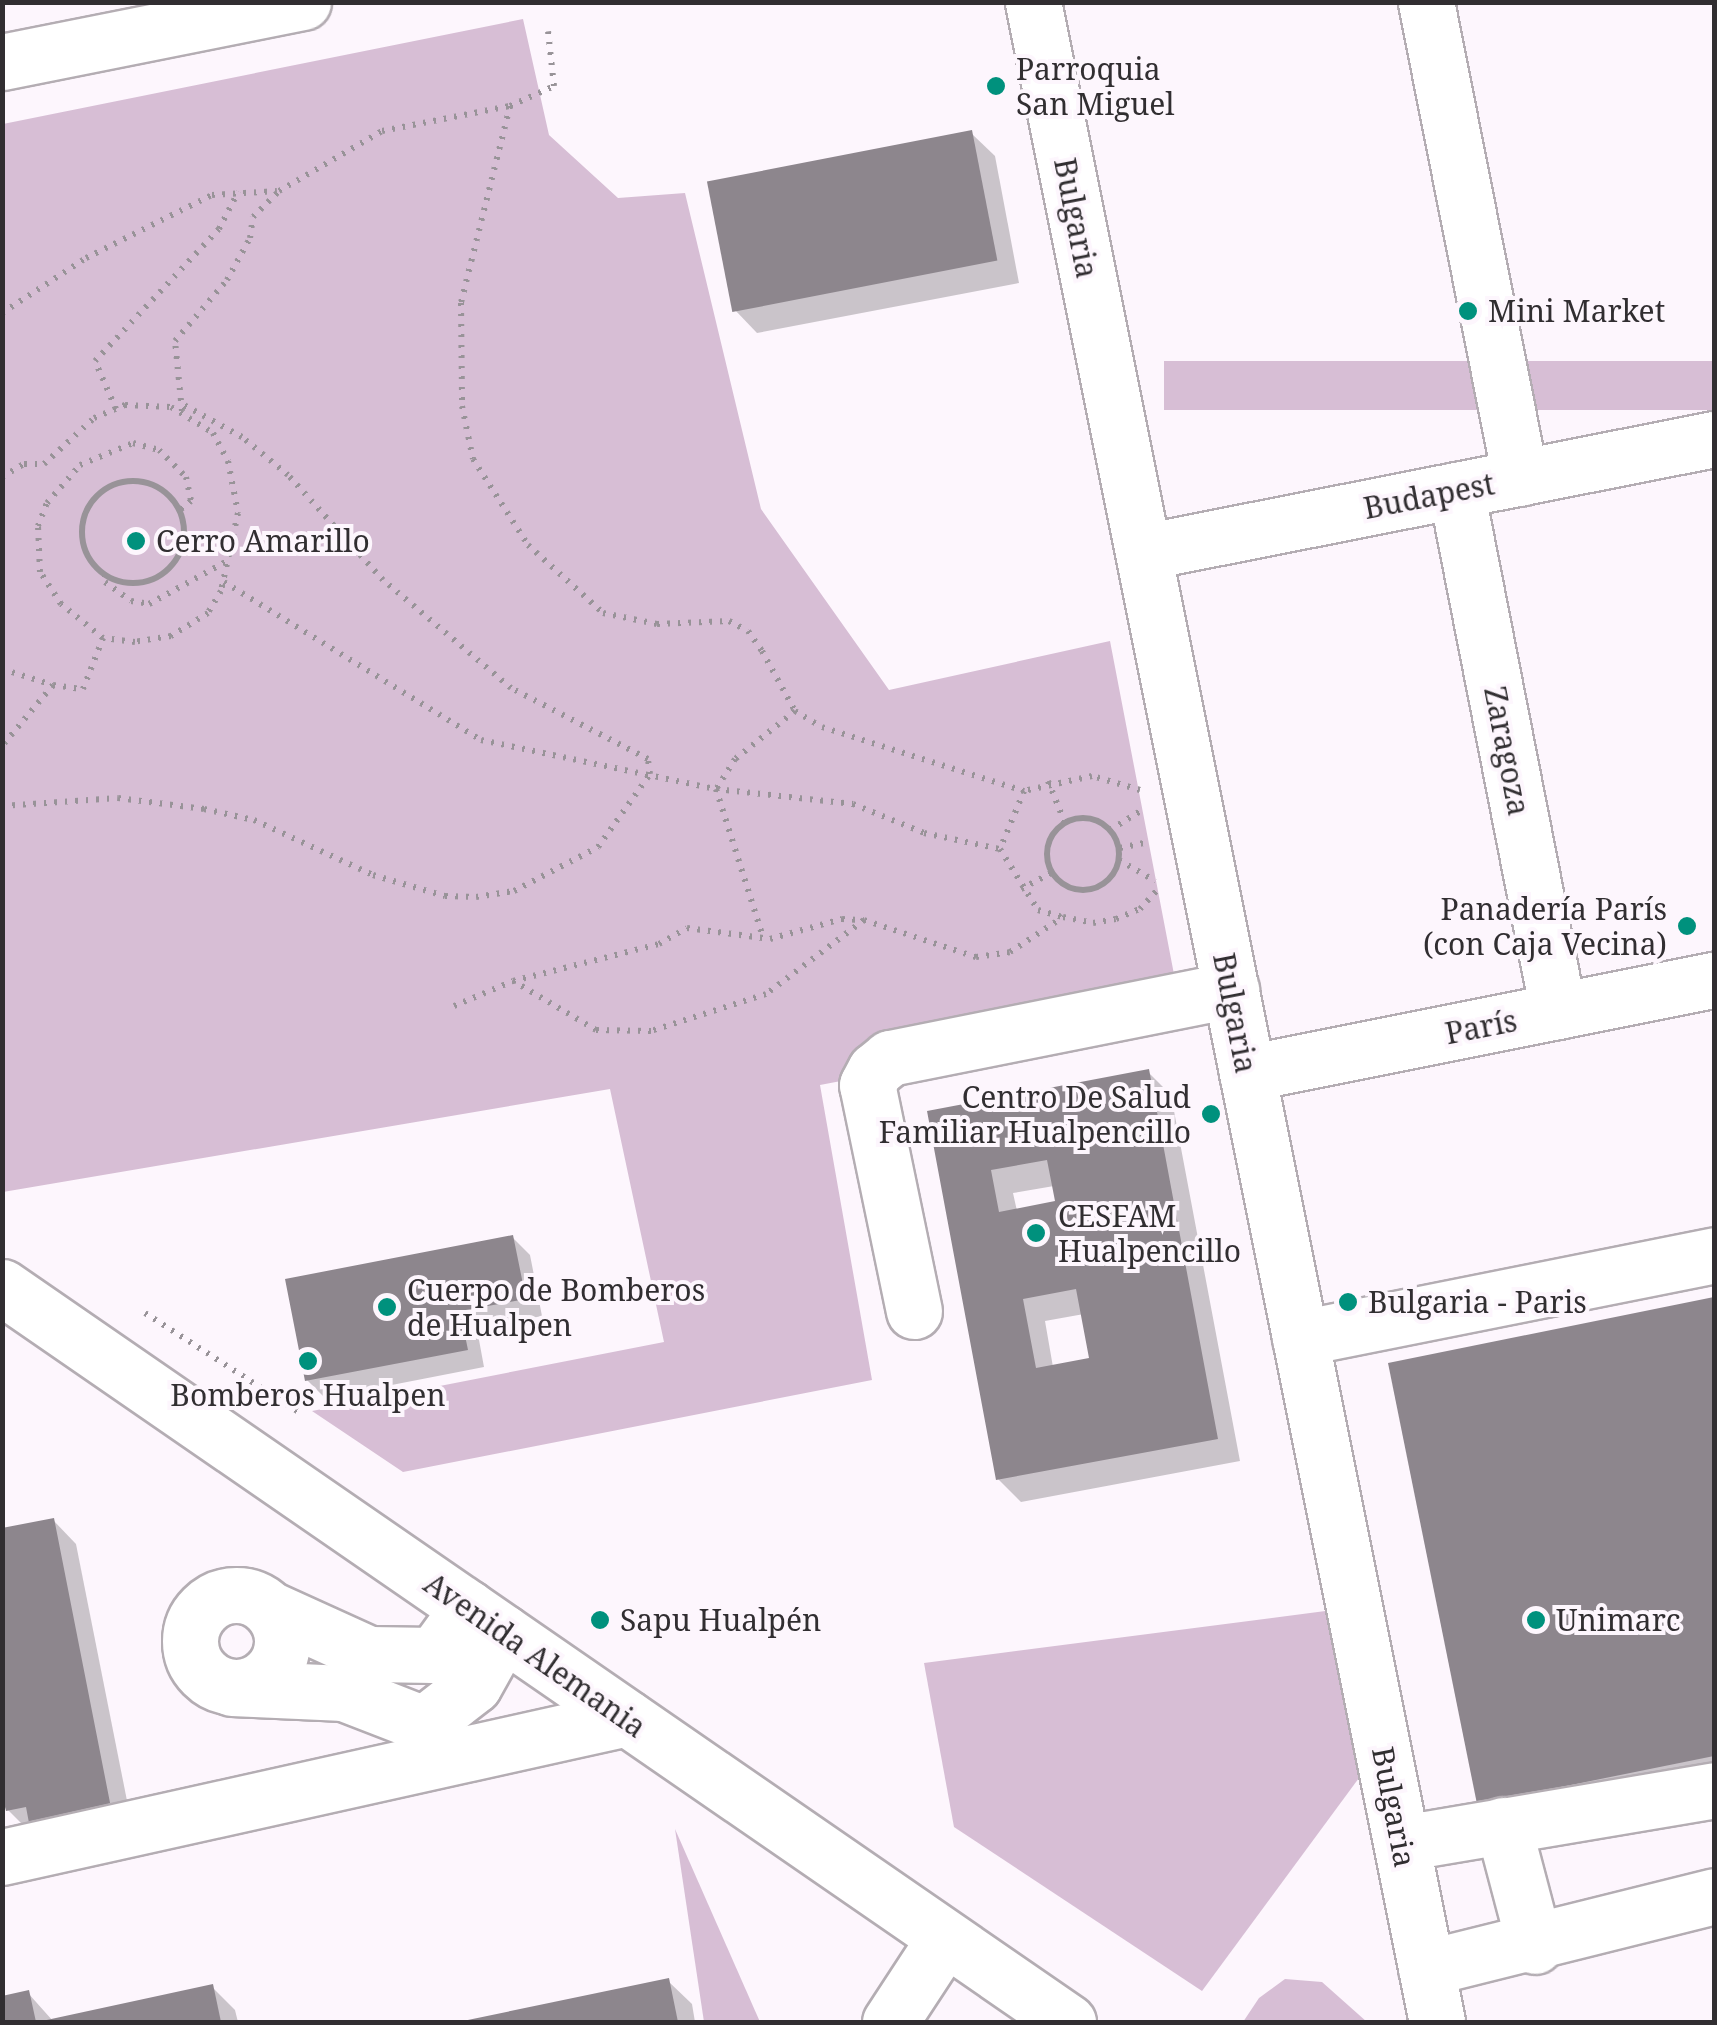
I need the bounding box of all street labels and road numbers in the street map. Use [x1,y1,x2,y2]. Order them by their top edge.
street label: Bulgaria [1047,155,1105,281]
street label: Budapest [1361,466,1497,526]
street label: Zaragoza [1477,683,1537,819]
street label: Bulgaria [1206,950,1264,1076]
street label: París [1442,1002,1520,1052]
street label: Avenida Alemania [417,1565,653,1745]
street label: Bulgaria [1365,1744,1423,1870]

